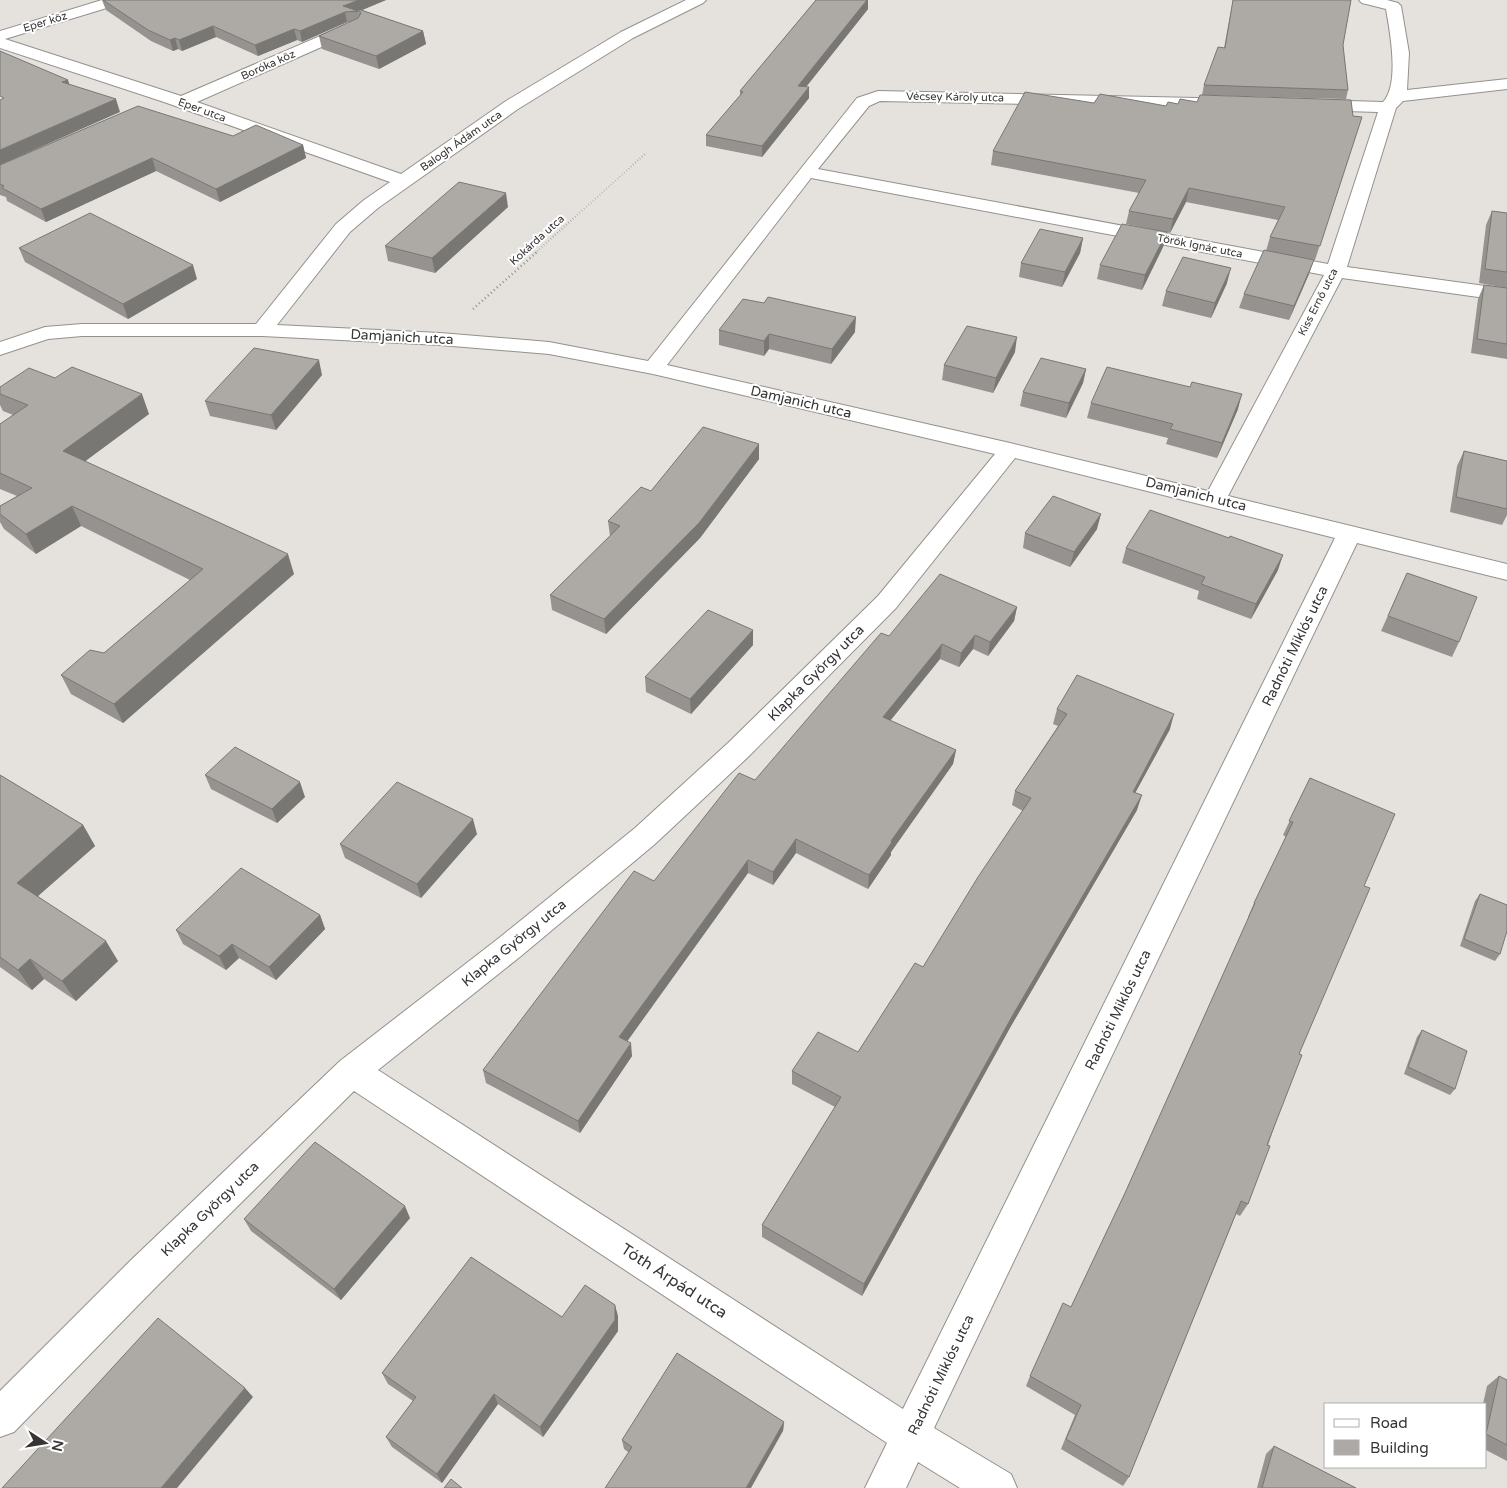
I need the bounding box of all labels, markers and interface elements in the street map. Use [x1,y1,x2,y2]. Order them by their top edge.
street label: Eper köz [21,9,69,35]
street label: Boróka köz [239,47,298,83]
street label: Vécsey Károly utca [906,90,1004,104]
street label: Eper utca [176,95,228,125]
street label: Balogh Ádám utca [417,107,504,174]
street label: Kokárda utca [507,212,567,268]
street label: Török Ignác utca [1156,231,1244,261]
street label: Kiss Ernő utca [1295,266,1341,338]
street label: Damjanich utca [350,326,454,348]
street label: Damjanich utca [749,382,853,422]
street label: Damjanich utca [1144,473,1248,515]
street label: Radnóti Miklós utca [1258,583,1332,709]
street label: Klapka György utca [764,621,868,725]
street label: Klapka György utca [458,896,570,990]
street label: Radnóti Miklós utca [1081,947,1155,1073]
street label: Klapka György utca [158,1158,262,1260]
street label: Tóth Árpád utca [617,1239,731,1323]
street label: Radnóti Miklós utca [904,1312,978,1438]
legend [1324,1403,1487,1468]
text: Road [1370,1414,1408,1432]
north arrow [20,1418,70,1468]
text: N [48,1438,67,1453]
text: Building [1370,1439,1429,1457]

